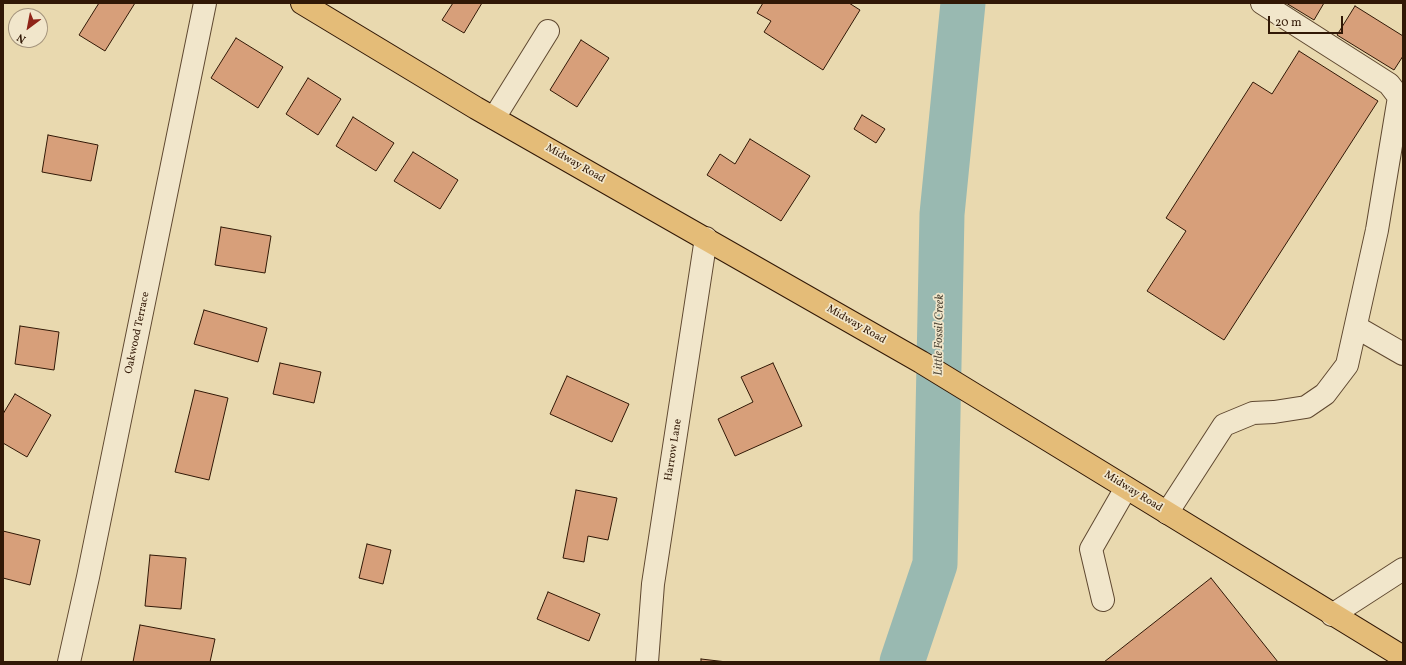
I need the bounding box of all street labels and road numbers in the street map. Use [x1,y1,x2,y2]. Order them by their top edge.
street label: Midway Road [543,142,607,186]
street label: Oakwood Terrace [123,291,153,375]
street label: Midway Road [824,303,888,347]
street label: Harrow Lane [663,418,685,482]
street label: Midway Road [1101,469,1165,515]

